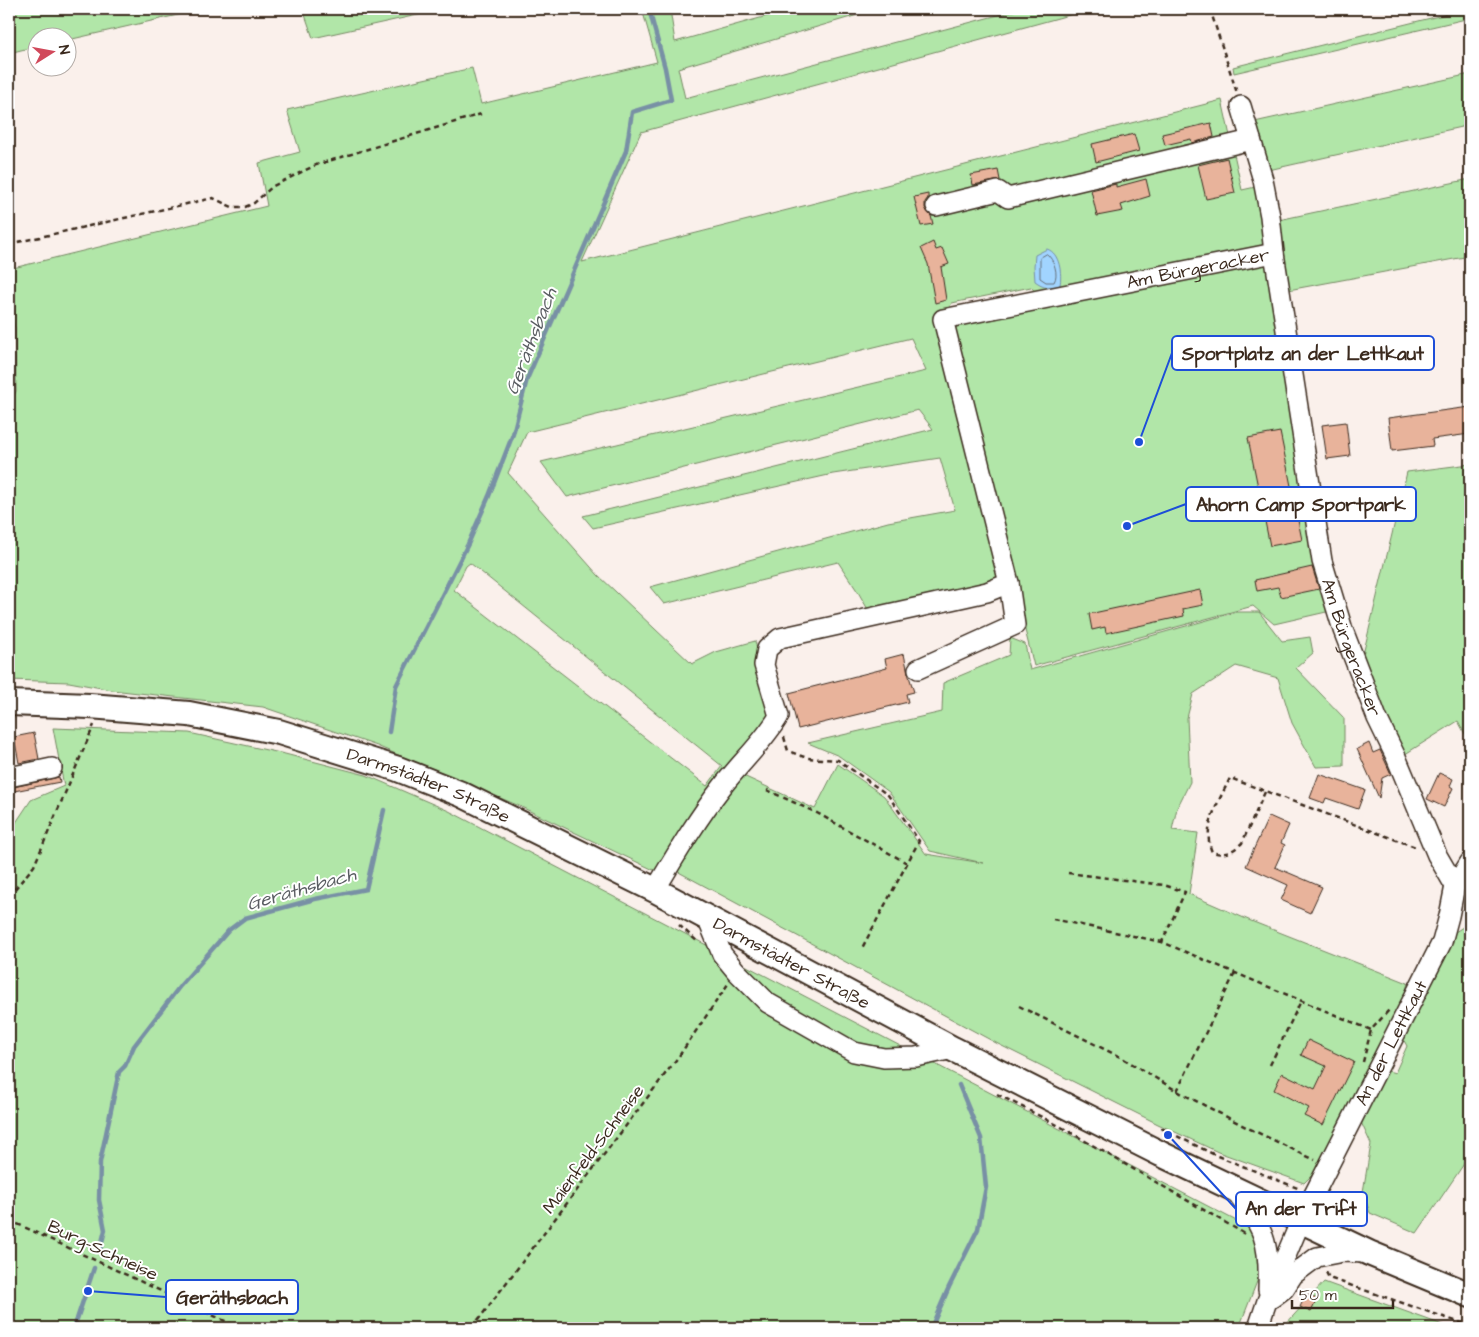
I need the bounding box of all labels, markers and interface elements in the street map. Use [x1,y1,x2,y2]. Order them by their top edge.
north arrow [28,28,78,78]
text: N [53,43,74,56]
street label: Am Bürgeracker [1125,242,1272,295]
water label: Geräthsbach [499,283,565,399]
callout: Sportplatz an der Lettkaut [1172,336,1434,370]
text: Sportplatz an der Lettkaut [1181,341,1424,368]
callout: Ahorn Camp Sportpark [1186,487,1416,521]
text: Ahorn Camp Sportpark [1196,492,1406,519]
street label: Am Bürgeracker [1315,575,1387,720]
street label: Darmstädter Straße [344,742,515,830]
water label: Geräthsbach [244,861,360,918]
street label: Darmstädter Straße [709,911,874,1016]
street label: An der Lettkaut [1349,975,1434,1110]
street label: Maienfeld-Schneise [537,1079,650,1219]
callout: An der Trift [1236,1192,1367,1226]
text: An der Trift [1245,1196,1357,1223]
street label: Burg-Schneise [43,1214,162,1288]
scale bar [1292,1277,1393,1309]
callout: Geräthsbach [166,1280,298,1314]
text: Geräthsbach [176,1285,289,1312]
text: 50 m [1299,1285,1337,1306]

